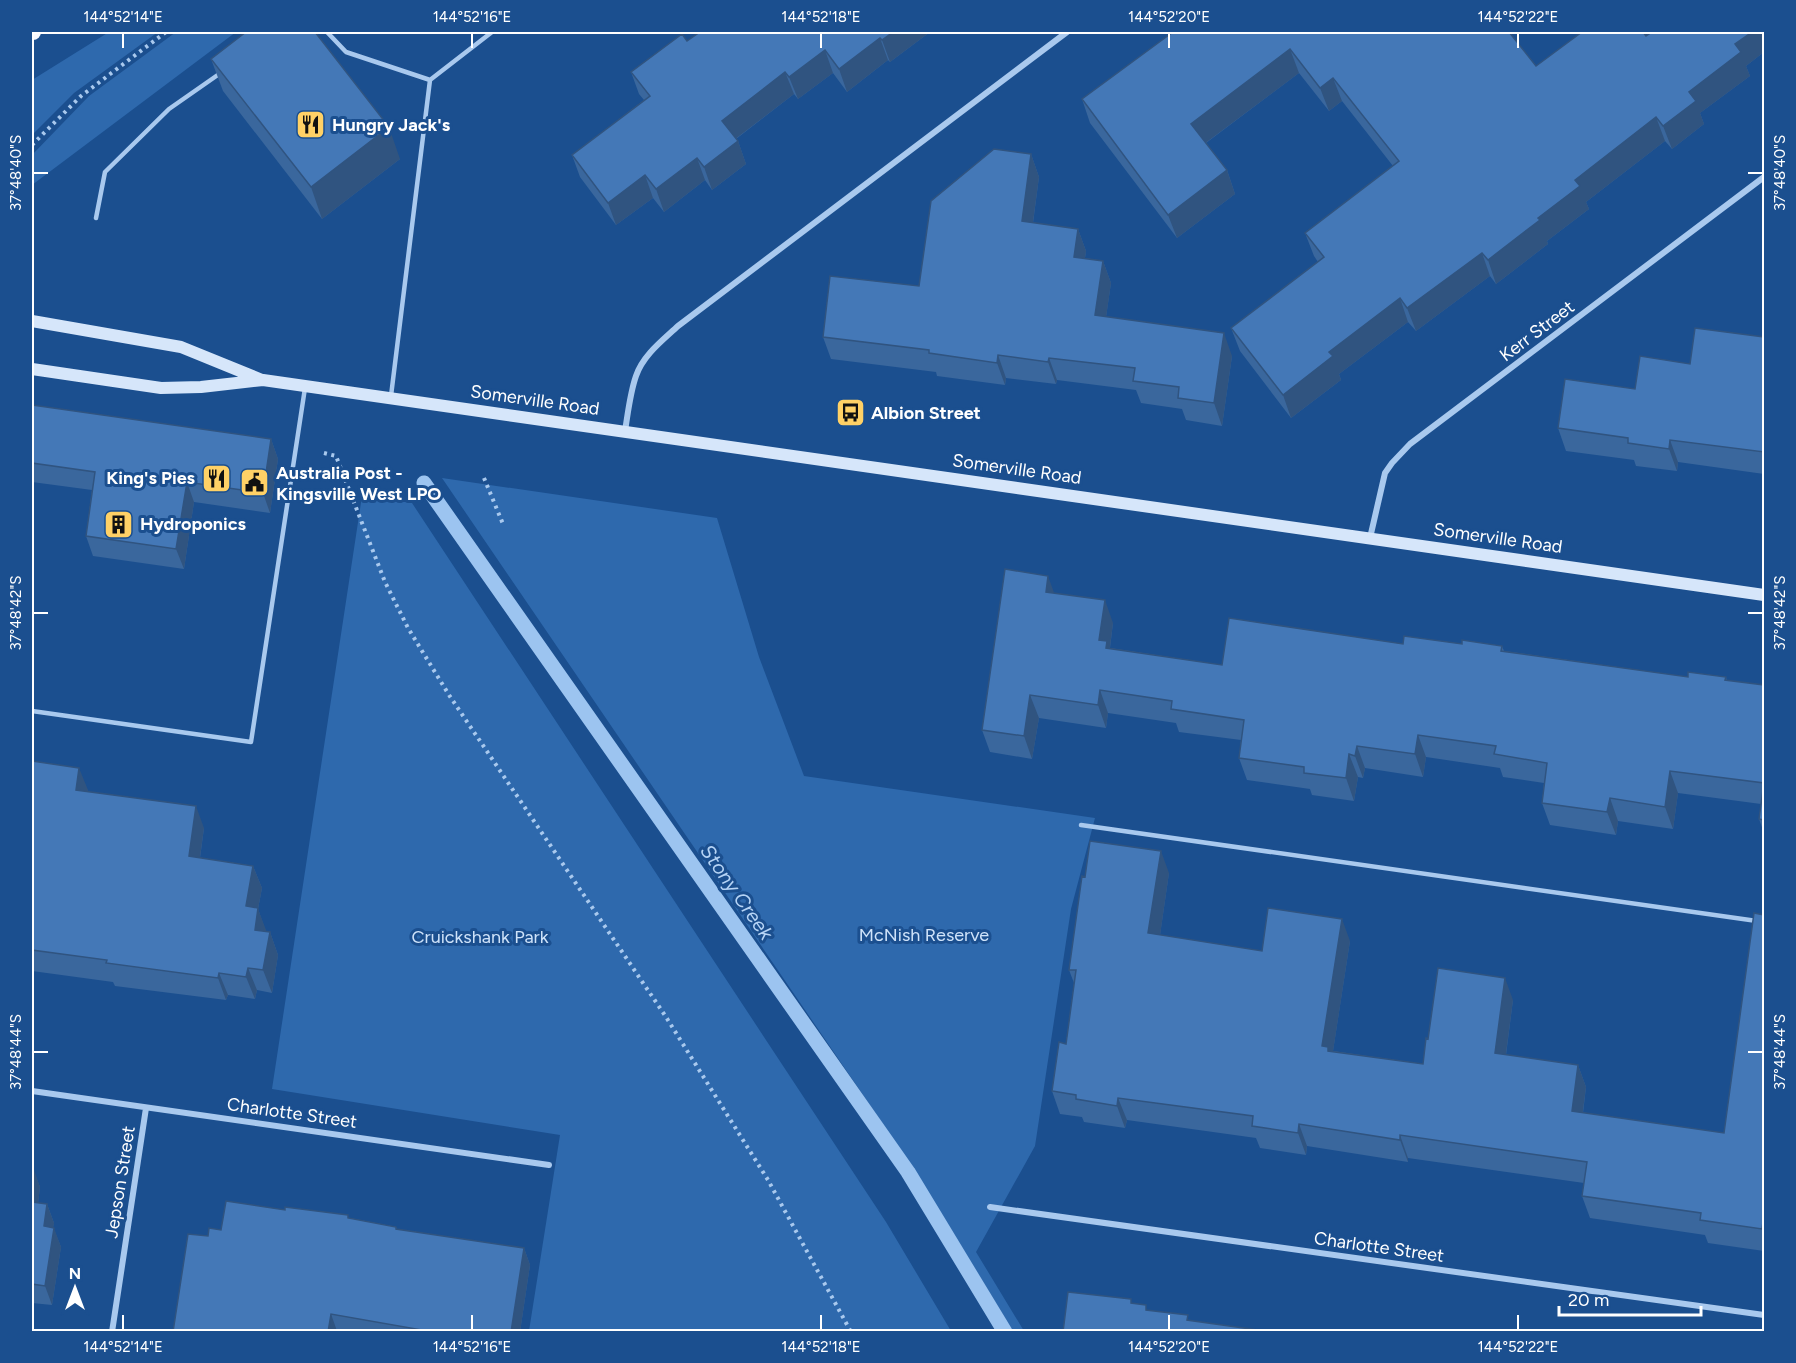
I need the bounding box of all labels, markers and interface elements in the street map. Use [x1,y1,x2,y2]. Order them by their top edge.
text: 144°52'14"E [83,8,163,26]
text: 144°52'16"E [433,8,511,26]
text: 144°52'18"E [781,8,861,26]
text: 144°52'20"E [1128,8,1210,26]
text: 144°52'22"E [1478,8,1558,26]
restaurant icon: Hungry Jack's [295,109,327,141]
place label: Hungry Jack's [332,114,451,136]
text: 37°48'40"S [7,135,25,211]
text: 37°48'40"S [1771,135,1789,211]
street label: Kerr Street [1495,296,1579,366]
street label: Somerville Road [469,380,601,420]
bus stop icon: Albion Street [834,397,866,429]
place label: Albion Street [871,402,981,424]
street label: Somerville Road [951,449,1083,489]
restaurant icon: King's Pies [200,462,232,494]
place label: Australia Post - Kingsville West LPO [276,462,442,505]
place label: King's Pies [106,467,196,489]
public building icon: Australia Post - Kingsville West LPO [239,467,271,499]
building icon: Hydroponics [103,508,135,540]
place label: Hydroponics [140,513,247,535]
street label: Somerville Road [1432,518,1564,558]
text: 37°48'42"S [7,576,25,651]
text: 37°48'42"S [1771,576,1789,651]
water label: Stony Creek [695,840,779,945]
park label: McNish Reserve [859,924,989,946]
park label: Cruickshank Park [412,926,549,948]
text: 37°48'44"S [7,1014,25,1090]
text: 37°48'44"S [1771,1014,1789,1090]
street label: Charlotte Street [226,1093,359,1133]
street label: Jepson Street [100,1124,140,1240]
street label: Charlotte Street [1313,1227,1446,1267]
north arrow [45,1258,105,1318]
text: N [69,1264,81,1283]
scale bar [1559,1279,1702,1317]
text: 20 m [1568,1289,1609,1311]
text: 144°52'14"E [83,1338,163,1356]
text: 144°52'16"E [433,1338,511,1356]
text: 144°52'18"E [781,1338,861,1356]
text: 144°52'20"E [1128,1338,1210,1356]
text: 144°52'22"E [1478,1338,1558,1356]

